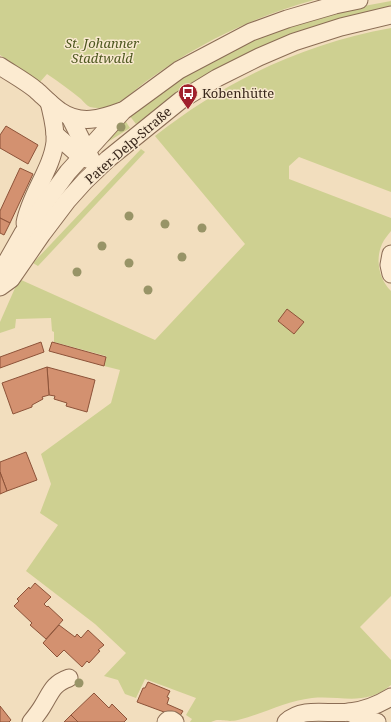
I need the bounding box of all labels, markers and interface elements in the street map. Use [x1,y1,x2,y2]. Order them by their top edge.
park label: St. Johanner Stadtwald [65,34,140,67]
bus stop icon: Kobenhütte [177,82,199,110]
place label: Kobenhütte [202,84,274,102]
street label: Pater-Delp-Straße [81,102,175,188]

